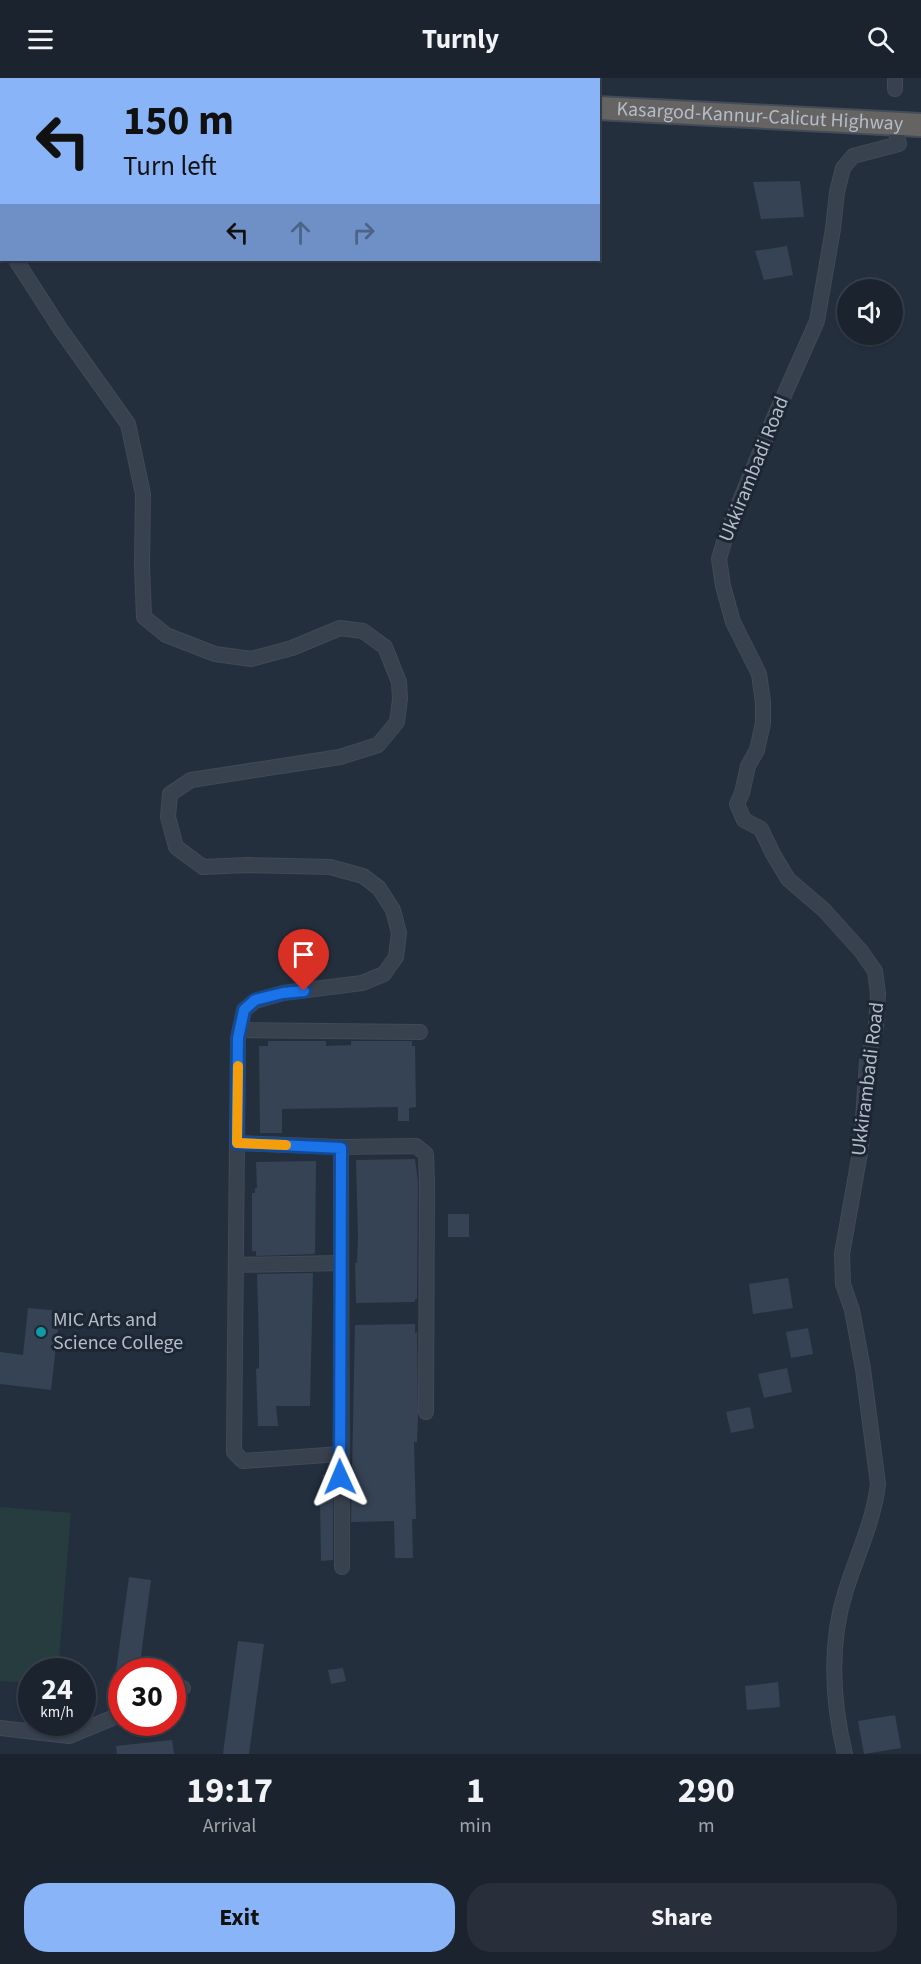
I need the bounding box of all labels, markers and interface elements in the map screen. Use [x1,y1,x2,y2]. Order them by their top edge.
text: Turnly [422,20,499,59]
icon: menu [24,23,57,56]
icon: search [864,23,897,56]
text: 150 m [123,91,234,151]
street label: Kasargod-Kannur-Calicut Highway [616,95,904,138]
icon: left [24,102,102,180]
text: Turn left [123,147,217,186]
icon: left [221,216,254,249]
icon: ahead [284,216,317,249]
icon: right [347,216,380,249]
map controls [837,279,903,345]
button: sound [837,279,903,345]
street label: Ukkirambadi Road [712,392,796,546]
pin [278,929,329,991]
icon: arrive [287,938,320,971]
street label: Ukkirambadi Road [845,1001,891,1157]
place label: MIC Arts and Science College [53,1306,183,1357]
marker: MIC Arts and Science College [34,1325,48,1339]
position arrow [308,1445,372,1509]
speed limit sign: 30 [108,1658,186,1736]
text: 24 [41,1668,73,1711]
text: km/h [40,1702,74,1723]
text: 19:17 [186,1765,273,1816]
text: 1 [466,1765,485,1816]
text: 290 [678,1765,735,1816]
text: Arrival [203,1812,256,1840]
text: min [459,1812,492,1840]
text: m [698,1812,715,1840]
button: Exit [24,1883,455,1952]
button: Share [467,1883,897,1952]

